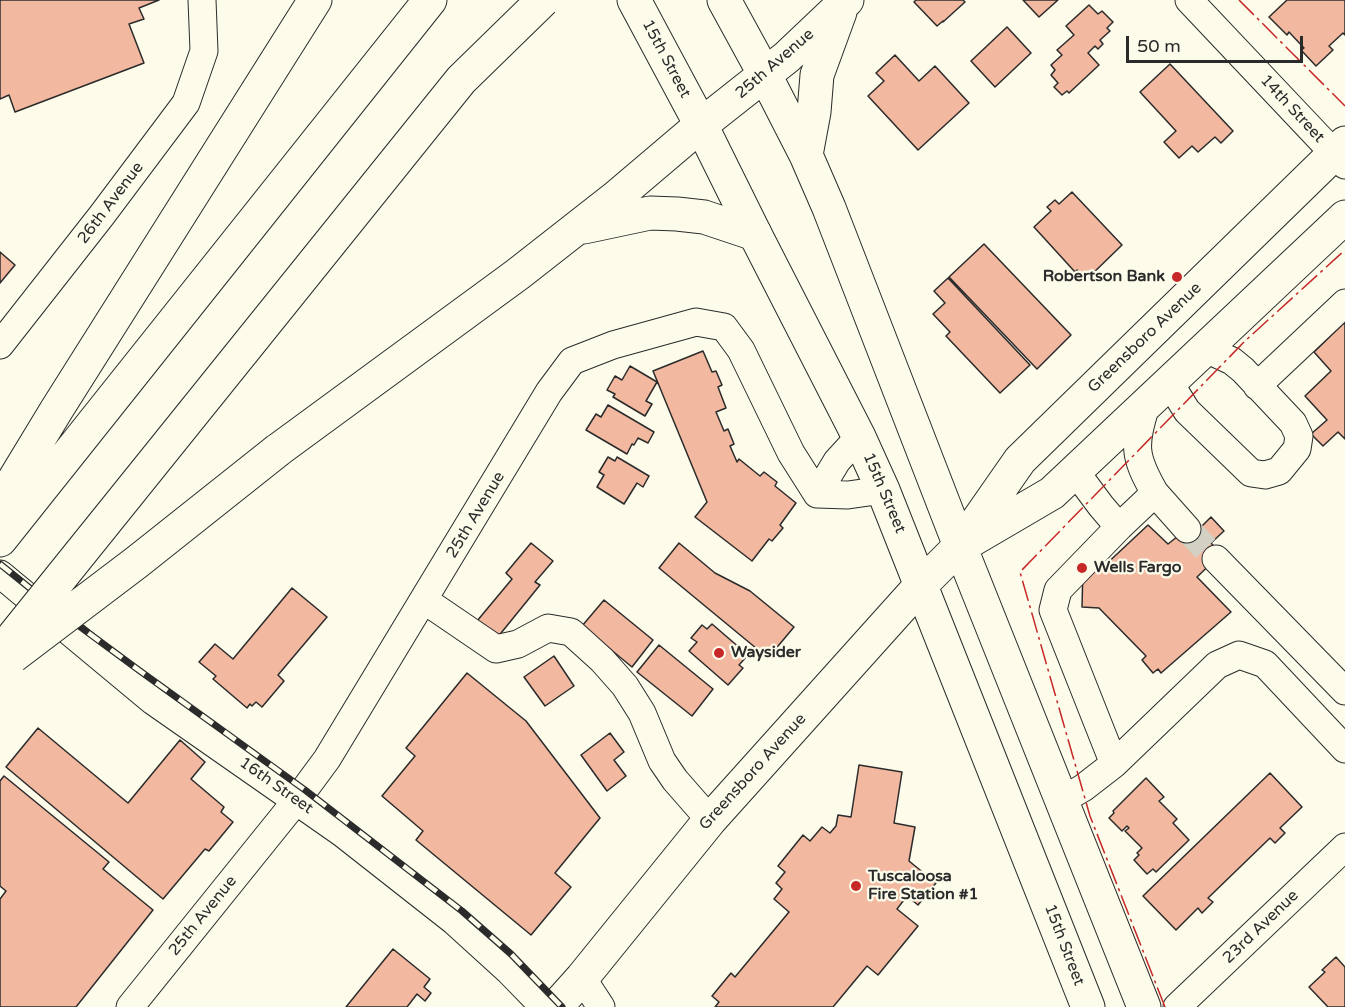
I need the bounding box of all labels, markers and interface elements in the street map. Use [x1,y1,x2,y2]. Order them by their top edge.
street label: 15th Street [637,17,695,101]
scale bar [1129,24,1306,62]
street label: 25th Avenue [732,25,818,103]
text: 50 m [1137,35,1181,57]
street label: 14th Street [1256,71,1328,147]
street label: 26th Avenue [74,158,148,248]
place label: Robertson Bank [1043,267,1165,287]
marker: Robertson Bank [1170,270,1184,284]
street label: Greensboro Avenue [1084,279,1206,397]
street label: 15th Street [858,450,910,536]
street label: 25th Avenue [443,468,509,562]
place label: Wells Fargo [1094,558,1182,578]
marker: Wells Fargo [1075,561,1089,575]
place label: Waysider [731,643,801,663]
marker: Waysider [712,646,726,660]
street label: Greensboro Avenue [696,710,810,834]
street label: 16th Street [235,754,317,818]
place label: Tuscaloosa Fire Station #1 [868,867,979,905]
street label: 25th Avenue [165,872,241,960]
marker: Tuscaloosa Fire Station #1 [849,879,863,893]
street label: 23rd Avenue [1219,886,1303,968]
street label: 15th Street [1040,901,1088,989]

